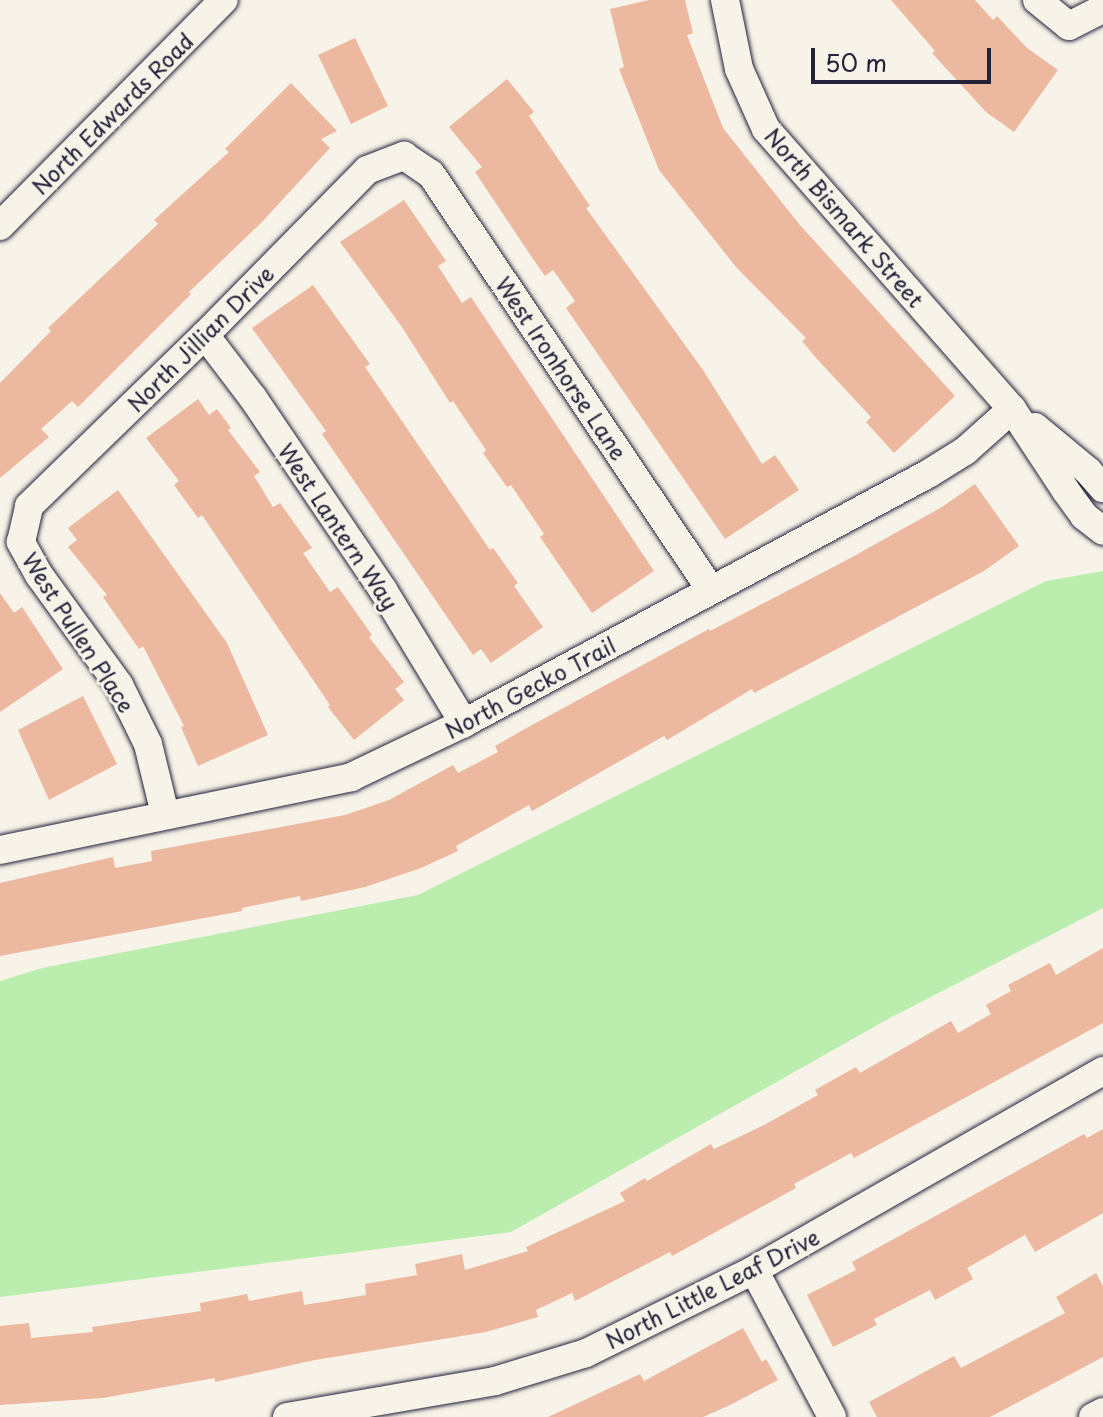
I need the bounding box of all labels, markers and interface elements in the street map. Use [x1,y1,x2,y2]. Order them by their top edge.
street label: North Edwards Road [25,26,199,200]
scale bar [815,32,995,82]
text: 50 m [825,44,887,80]
street label: North Bismark Street [760,122,930,312]
street label: North Jillian Drive [122,260,278,416]
street label: West Ironhorse Lane [491,271,633,465]
street label: West Lantern Way [274,438,404,614]
street label: West Pullen Place [17,546,141,718]
street label: North Gecko Trail [439,630,621,744]
street label: North Little Leaf Drive [599,1222,825,1354]

